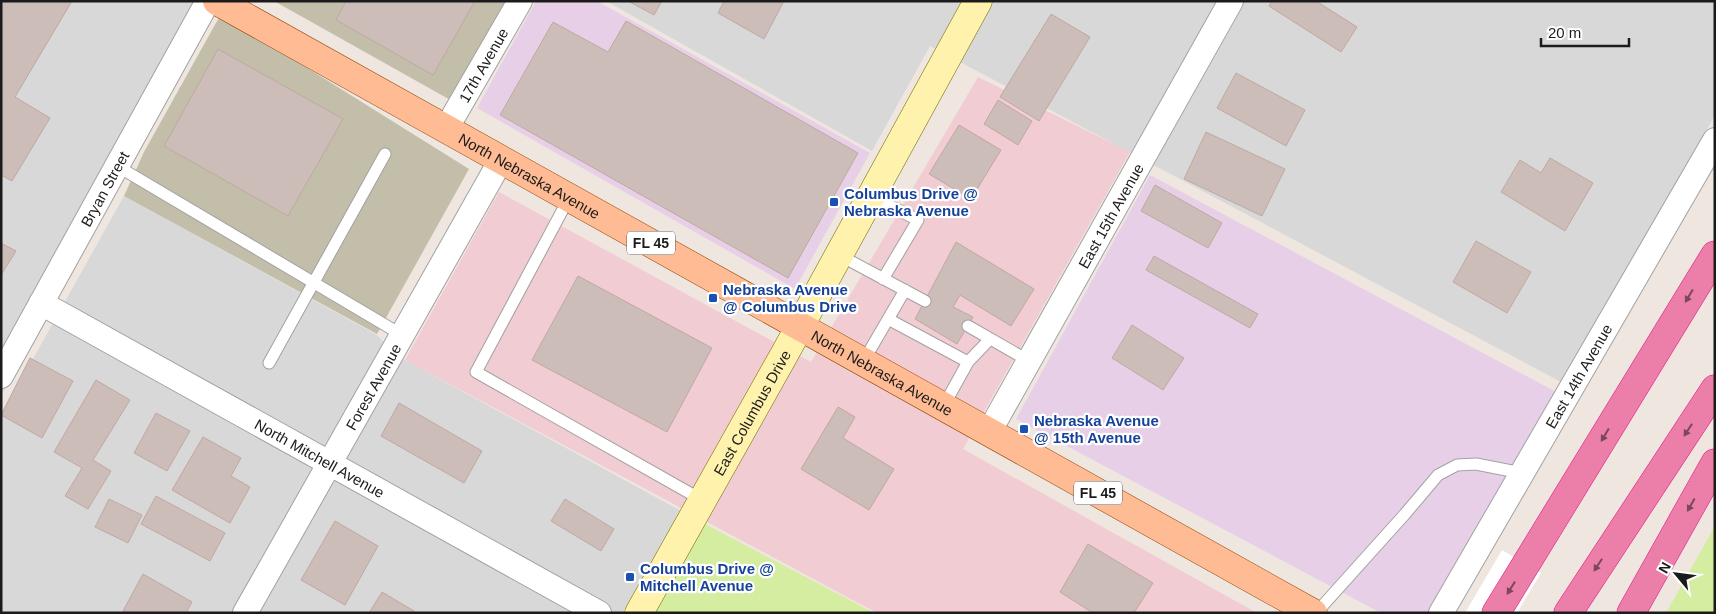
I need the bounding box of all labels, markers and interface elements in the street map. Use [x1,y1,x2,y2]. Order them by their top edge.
scale bar [1541,15,1628,47]
text: 20 m [1548,24,1581,41]
street label: 17th Avenue [455,25,511,105]
street label: North Nebraska Avenue [456,129,603,222]
street label: Bryan Street [77,147,132,229]
street label: East 15th Avenue [1074,160,1147,271]
place label: Columbus Drive @ Nebraska Avenue [844,185,978,219]
marker: Columbus Drive @ Nebraska Avenue [828,196,840,208]
road number: FL 45 [627,232,675,254]
place label: Nebraska Avenue @ Columbus Drive [723,281,857,315]
one-way arrow [1685,290,1694,303]
marker: Nebraska Avenue @ Columbus Drive [707,292,719,304]
street label: East 14th Avenue [1542,321,1615,431]
street label: North Nebraska Avenue [809,326,956,419]
street label: Forest Avenue [342,340,404,433]
street label: East Columbus Drive [710,347,794,478]
place label: Nebraska Avenue @ 15th Avenue [1034,412,1159,446]
street label: North Mitchell Avenue [252,415,388,501]
marker: Nebraska Avenue @ 15th Avenue [1018,423,1030,435]
one-way arrow [1683,423,1693,436]
one-way arrow [1600,429,1609,442]
road number: FL 45 [1074,482,1122,504]
one-way arrow [1687,498,1695,513]
north arrow [1651,549,1701,599]
one-way arrow [1594,559,1603,572]
text: N [1655,559,1674,576]
place label: Columbus Drive @ Mitchell Avenue [640,560,774,594]
marker: Columbus Drive @ Mitchell Avenue [624,571,636,583]
one-way arrow [1507,581,1516,595]

